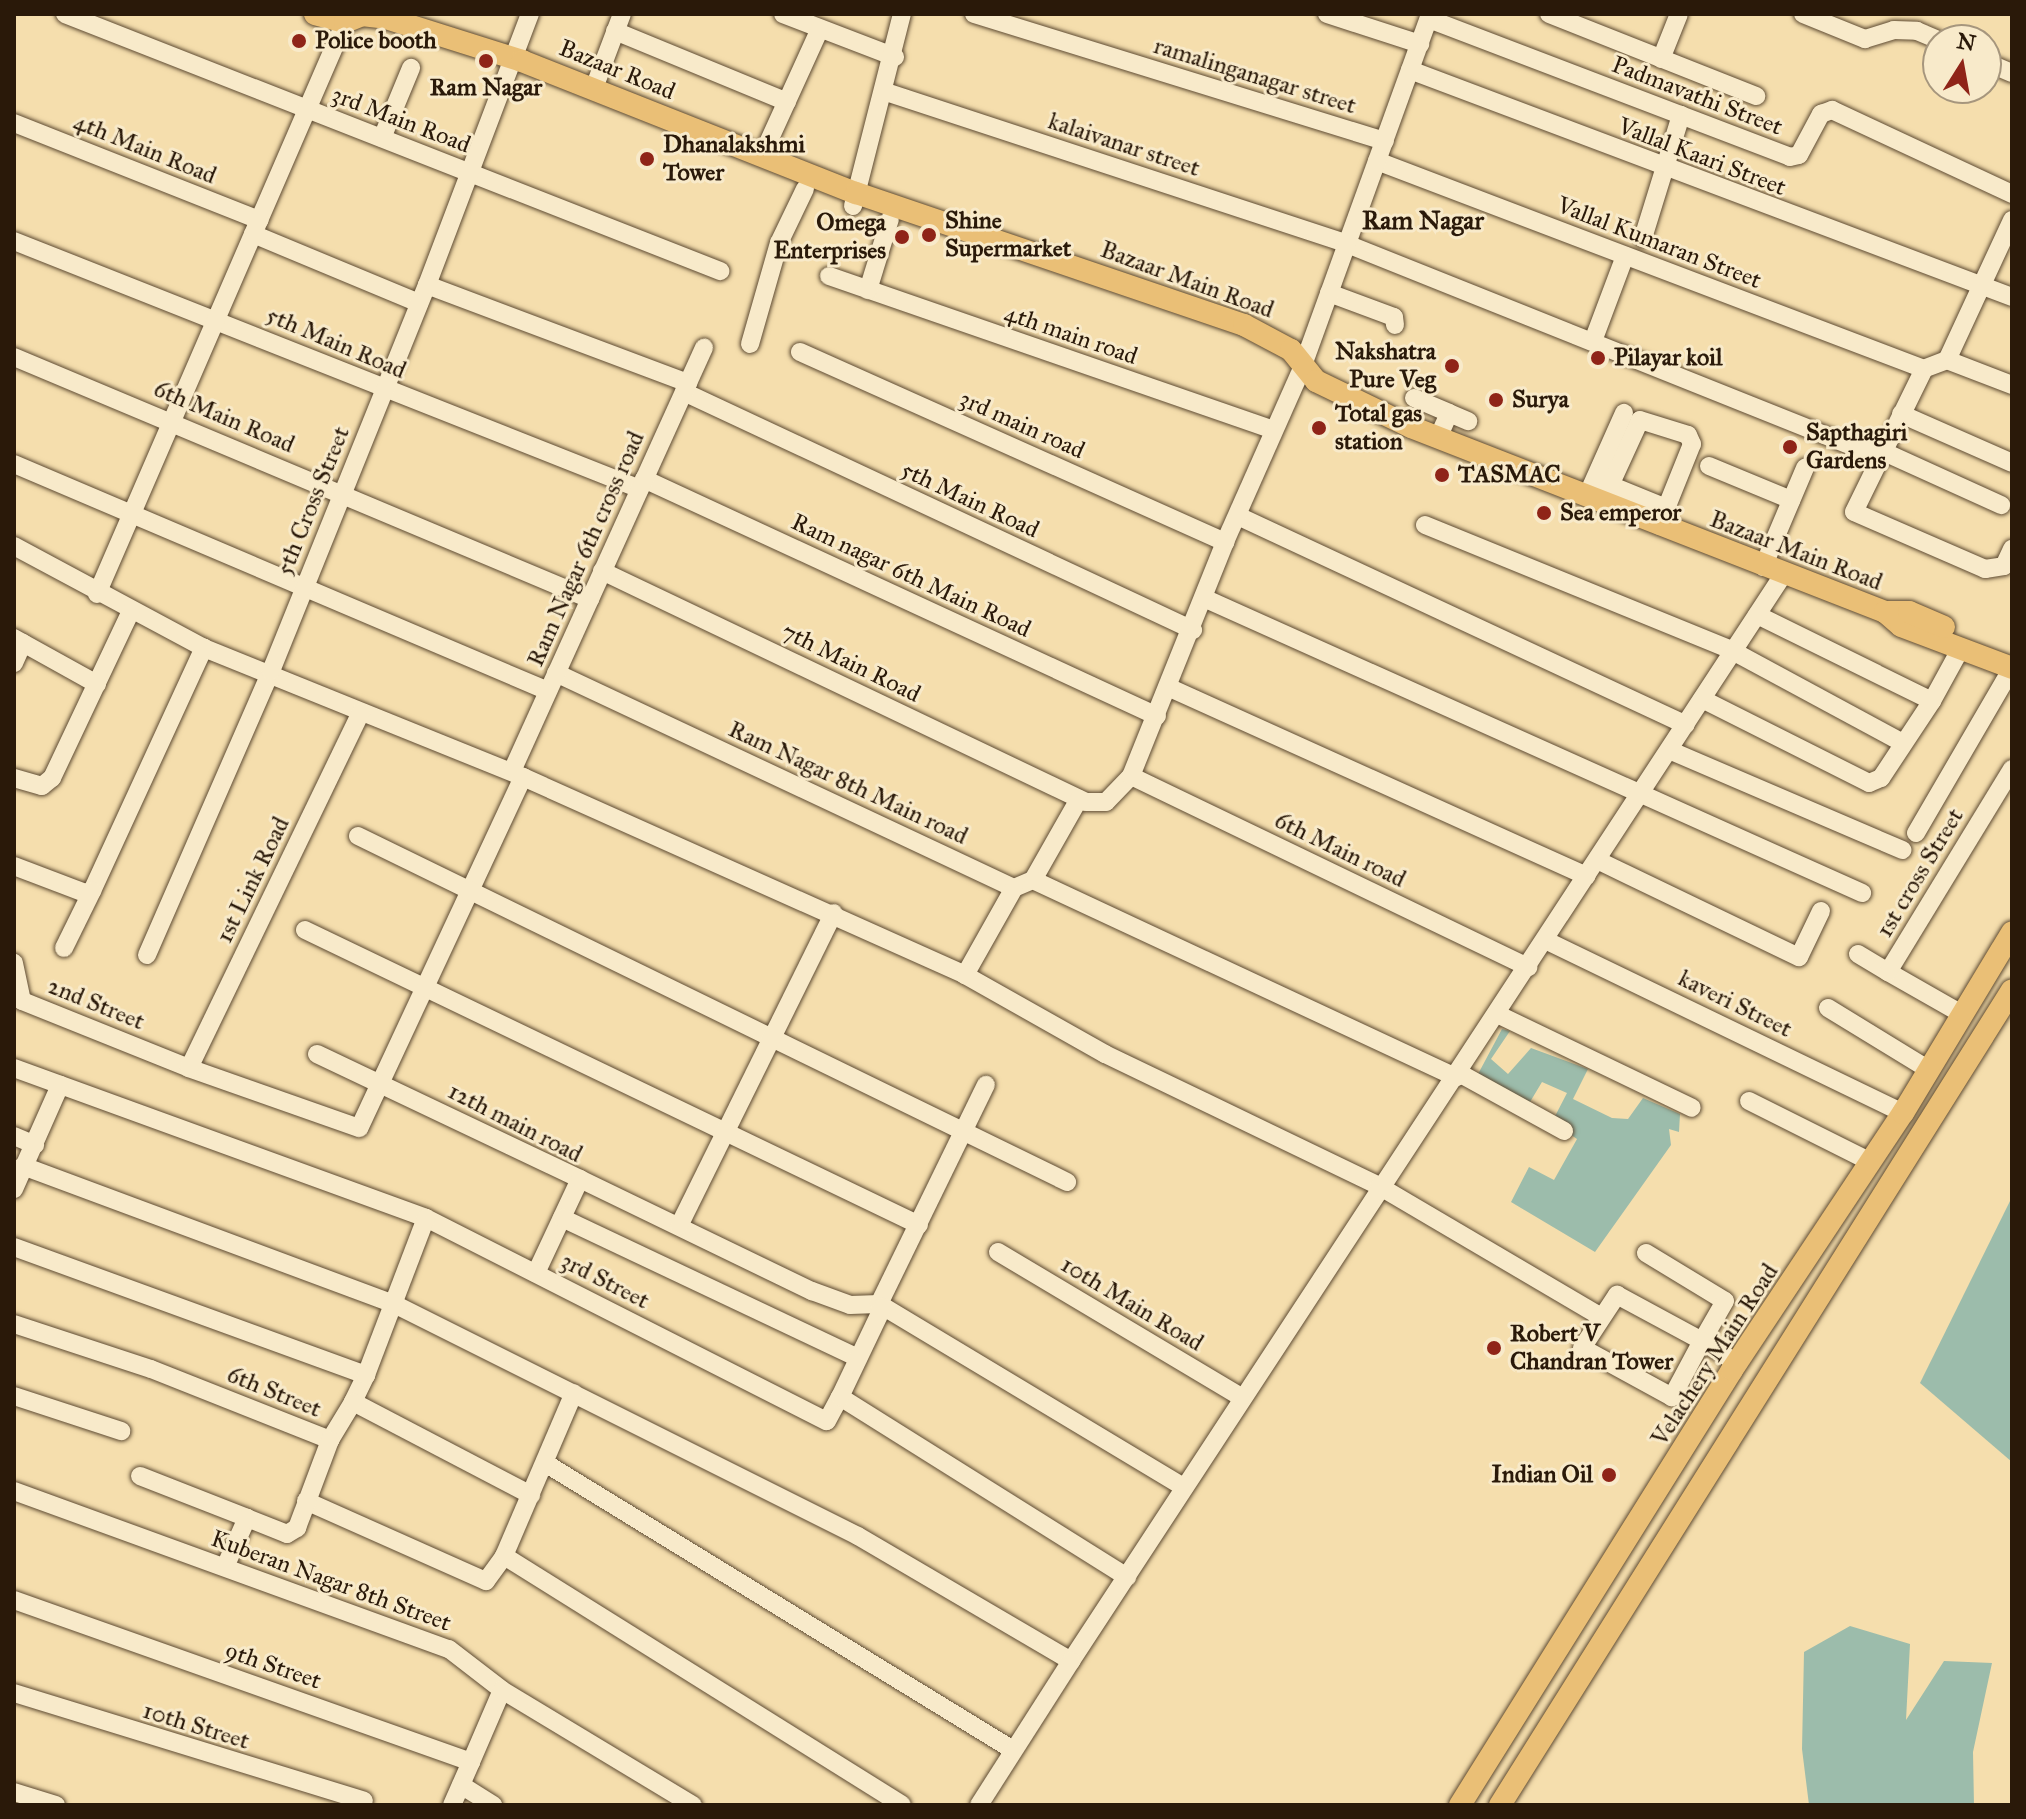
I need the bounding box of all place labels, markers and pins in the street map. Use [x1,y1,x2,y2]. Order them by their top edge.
place label: Police booth [315,27,437,55]
marker: Police booth [290,32,308,50]
marker: Ram Nagar [477,52,495,70]
place label: Ram Nagar [430,74,542,102]
place label: Dhanalakshmi Tower [663,131,805,187]
marker: Dhanalakshmi Tower [638,150,656,168]
place label: Shine Supermarket [945,207,1071,263]
place label: Omega Enterprises [773,209,886,265]
marker: Shine Supermarket [920,226,938,244]
marker: Omega Enterprises [893,228,911,246]
place label: Nakshatra Pure Veg [1335,338,1436,394]
place label: Pilayar koil [1614,344,1722,372]
marker: Pilayar koil [1589,349,1607,367]
marker: Nakshatra Pure Veg [1443,357,1461,375]
place label: Surya [1512,386,1569,414]
marker: Surya [1487,391,1505,409]
place label: Total gas station [1335,400,1422,456]
marker: Total gas station [1310,419,1328,437]
place label: Sapthagiri Gardens [1806,419,1907,475]
marker: Sapthagiri Gardens [1781,438,1799,456]
place label: TASMAC [1458,461,1561,489]
marker: TASMAC [1433,466,1451,484]
place label: Sea emperor [1560,499,1681,527]
marker: Sea emperor [1535,504,1553,522]
place label: Robert V Chandran Tower [1510,1320,1673,1376]
marker: Robert V Chandran Tower [1485,1339,1503,1357]
place label: Indian Oil [1491,1461,1593,1489]
marker: Indian Oil [1600,1466,1618,1484]

